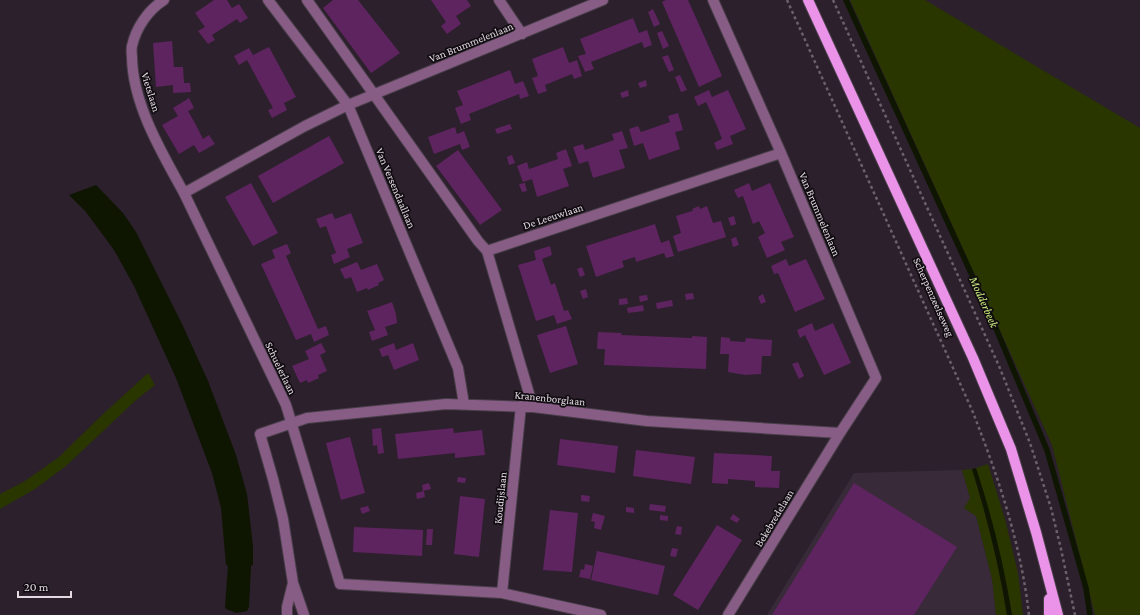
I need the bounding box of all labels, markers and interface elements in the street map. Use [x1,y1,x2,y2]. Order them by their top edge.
street label: Van Brummelenlaan [427,20,515,64]
street label: Vietslaan [139,71,163,113]
street label: Van Versendaallaan [374,146,418,230]
street label: Van Brummelenlaan [797,170,843,258]
street label: De Leeuwlaan [522,201,585,231]
street label: Scherpenzeelseweg [910,256,957,339]
water label: Modderbeek [966,273,1002,331]
street label: Schuelerlaan [263,340,299,396]
street label: Kranenborglaan [514,388,586,409]
street label: Koudijslaan [491,471,510,525]
street label: Bekebredelaan [752,487,796,549]
scale bar [18,573,71,599]
text: 20 m [24,580,49,594]

